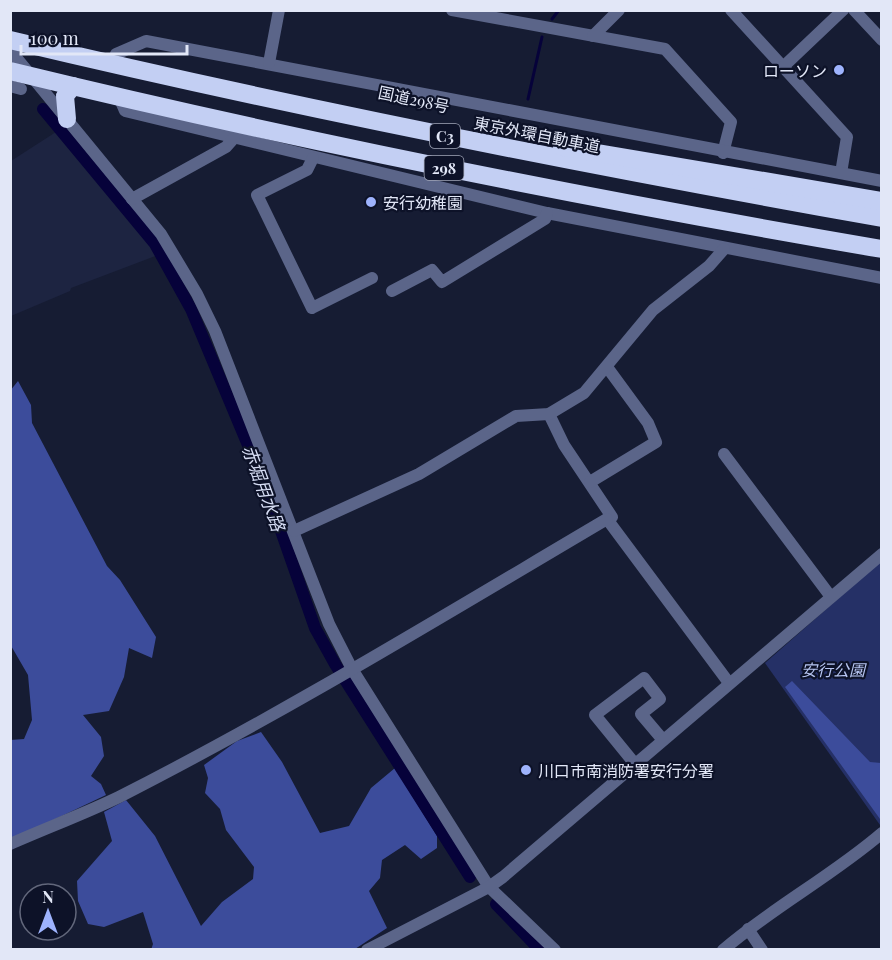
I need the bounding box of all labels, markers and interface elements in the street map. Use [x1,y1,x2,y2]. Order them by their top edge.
scale bar [21,18,188,56]
text: 100 m [30,26,79,50]
place label: ローソン [763,60,827,81]
marker: ローソン [832,63,846,77]
street label: 国道298号 [377,81,451,117]
street label: 東京外環自動車道 [472,111,602,157]
road number: C3 [430,124,460,148]
road number: 298 [424,156,464,180]
place label: 安行幼稚園 [383,192,463,213]
marker: 安行幼稚園 [364,195,378,209]
water label: 赤堀用水路 [237,442,291,536]
park label: 安行公園 [801,659,867,680]
place label: 川口市南消防署安行分署 [538,760,714,781]
marker: 川口市南消防署安行分署 [519,763,533,777]
north arrow [18,882,78,942]
text: N [42,886,54,907]

